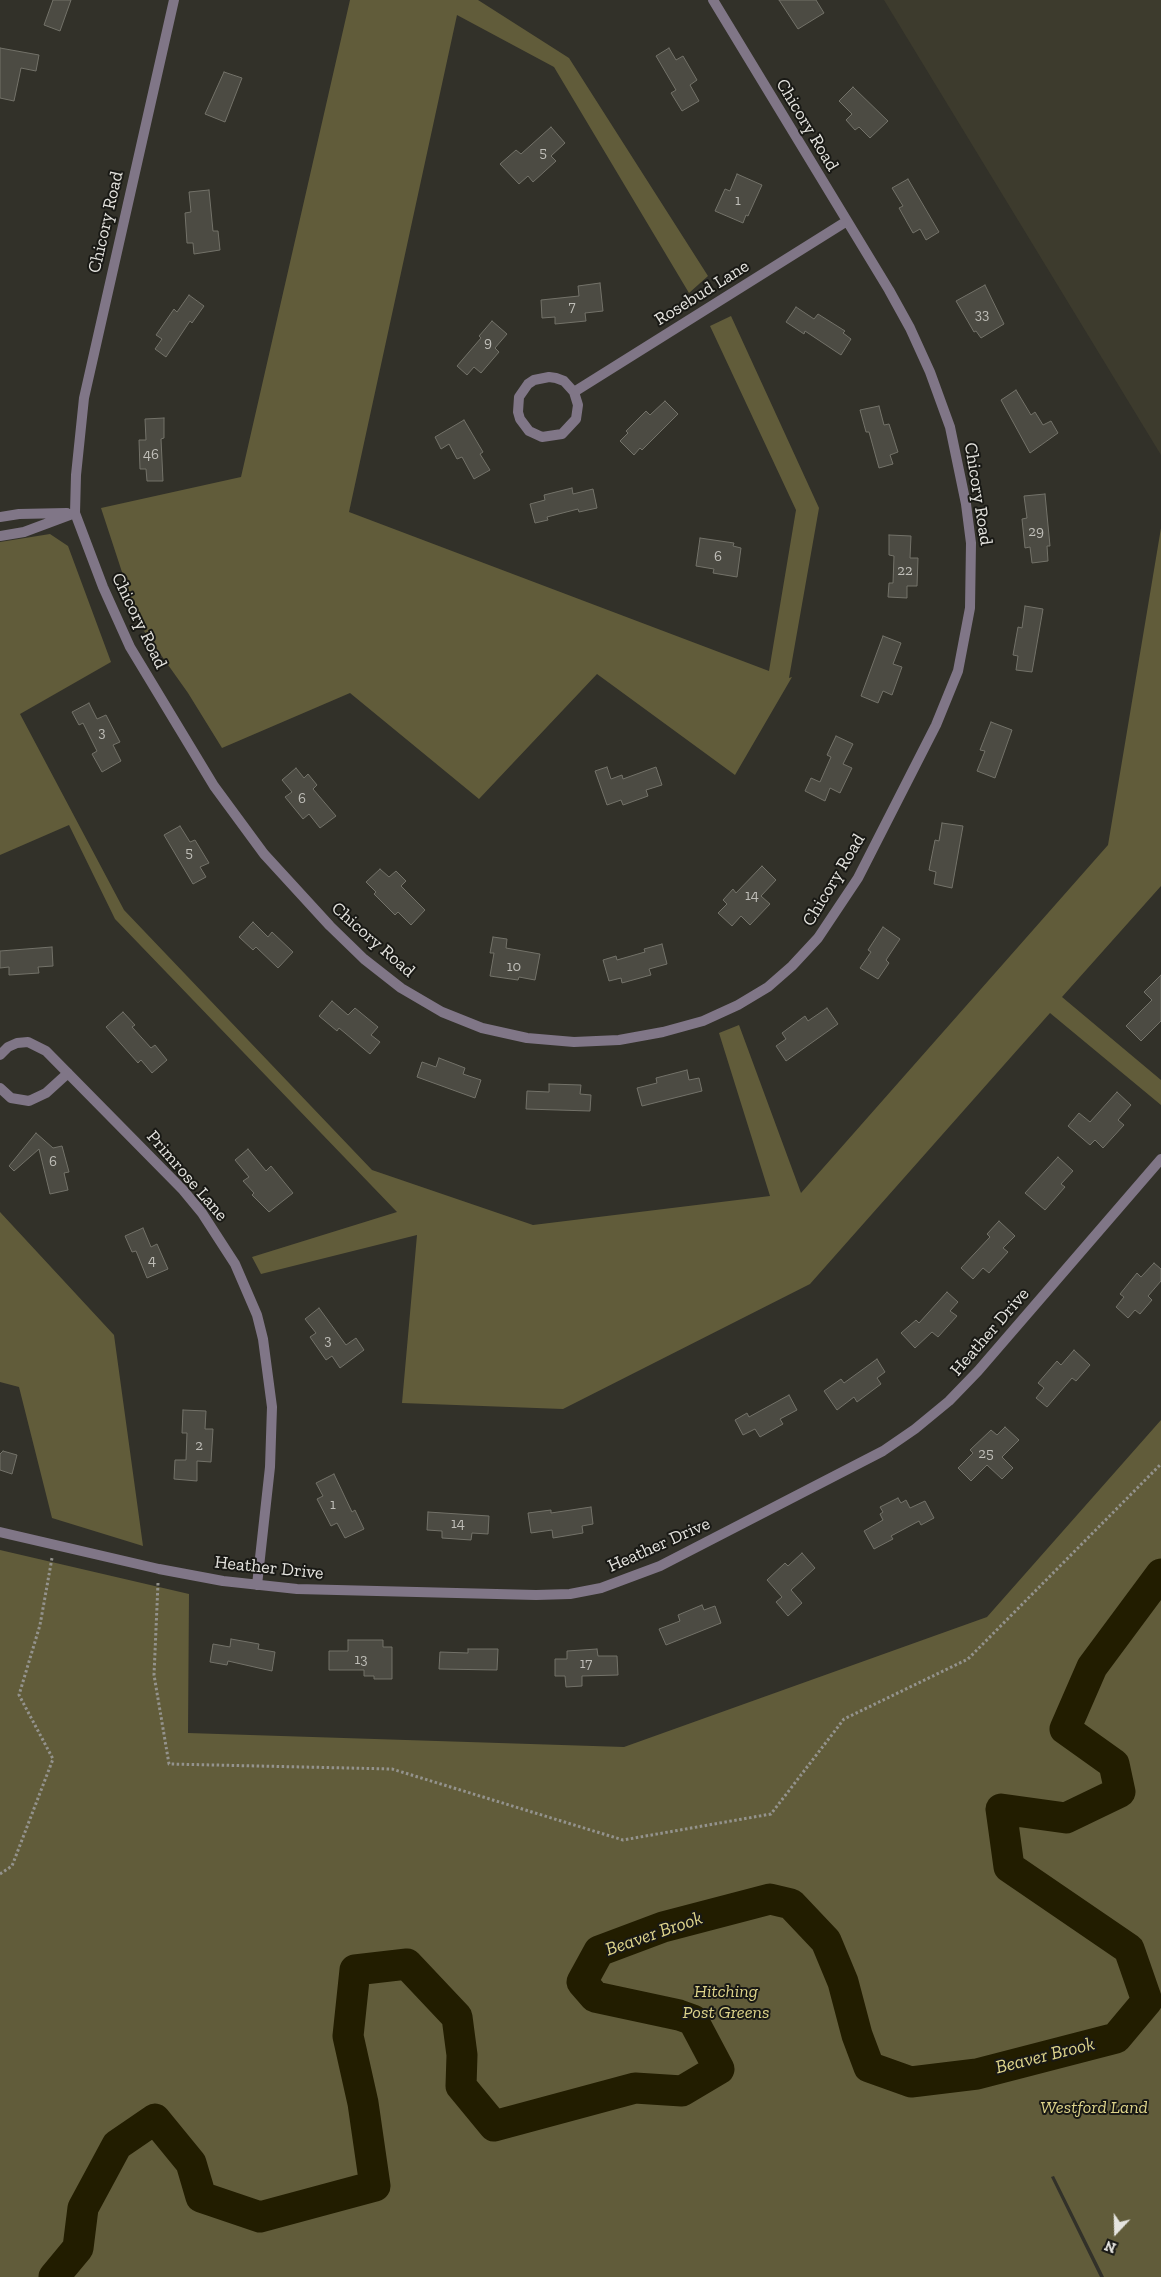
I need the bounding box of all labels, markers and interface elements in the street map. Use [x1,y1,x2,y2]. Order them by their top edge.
street label: Chicory Road [771,75,843,175]
house number: 5 [539,144,547,162]
street label: Chicory Road [84,169,128,275]
house number: 1 [735,192,741,210]
street label: Rosebud Lane [651,255,753,331]
house number: 7 [568,298,576,316]
house number: 33 [975,306,989,324]
house number: 9 [484,334,492,352]
street label: Chicory Road [959,441,997,547]
house number: 46 [143,446,159,464]
house number: 29 [1028,523,1044,541]
house number: 6 [714,548,722,566]
house number: 22 [897,562,913,580]
street label: Chicory Road [107,570,171,672]
house number: 3 [98,724,106,742]
house number: 6 [298,790,306,808]
street label: Chicory Road [798,830,870,930]
house number: 5 [185,844,193,862]
house number: 14 [745,887,759,905]
street label: Chicory Road [327,898,419,982]
house number: 10 [507,958,521,976]
street label: Primrose Lane [142,1126,232,1226]
house number: 6 [49,1153,57,1171]
house number: 4 [148,1252,156,1270]
street label: Heather Drive [946,1284,1034,1380]
house number: 3 [324,1332,332,1350]
house number: 2 [195,1437,203,1455]
house number: 25 [978,1445,994,1463]
house number: 1 [330,1496,336,1514]
street label: Heather Drive [605,1513,713,1577]
house number: 14 [451,1515,465,1533]
street label: Heather Drive [213,1552,325,1584]
house number: 13 [354,1651,368,1669]
house number: 17 [580,1655,592,1673]
water label: Beaver Brook [602,1907,706,1961]
park label: Hitching Post Greens [682,1981,770,2024]
water label: Beaver Brook [993,2033,1097,2079]
park label: Westford Land [1040,2097,1148,2119]
north arrow [1091,2207,1141,2257]
text: N [1102,2237,1118,2256]

